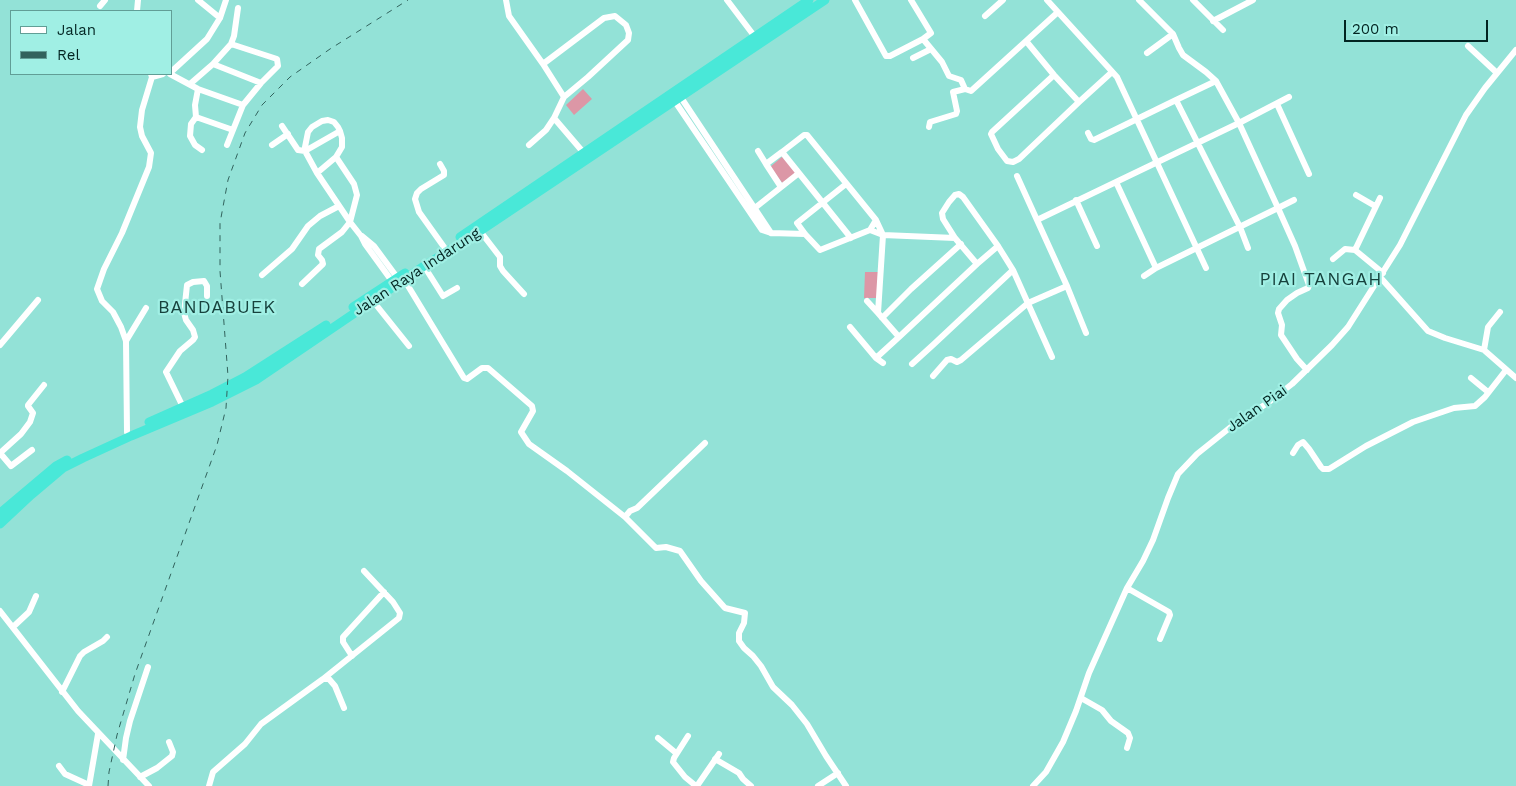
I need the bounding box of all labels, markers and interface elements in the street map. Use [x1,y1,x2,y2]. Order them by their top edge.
legend [10,10,172,75]
scale bar [1346,10,1490,42]
text: 200 m [1352,20,1399,38]
text: Jalan [57,21,96,39]
text: Rel [57,46,80,64]
street label: Jalan Raya Indarung [350,224,484,320]
district label: PIAI TANGAH [1258,269,1384,291]
district label: BANDABUEK [157,297,277,319]
street label: Jalan Piai [1223,382,1291,436]

